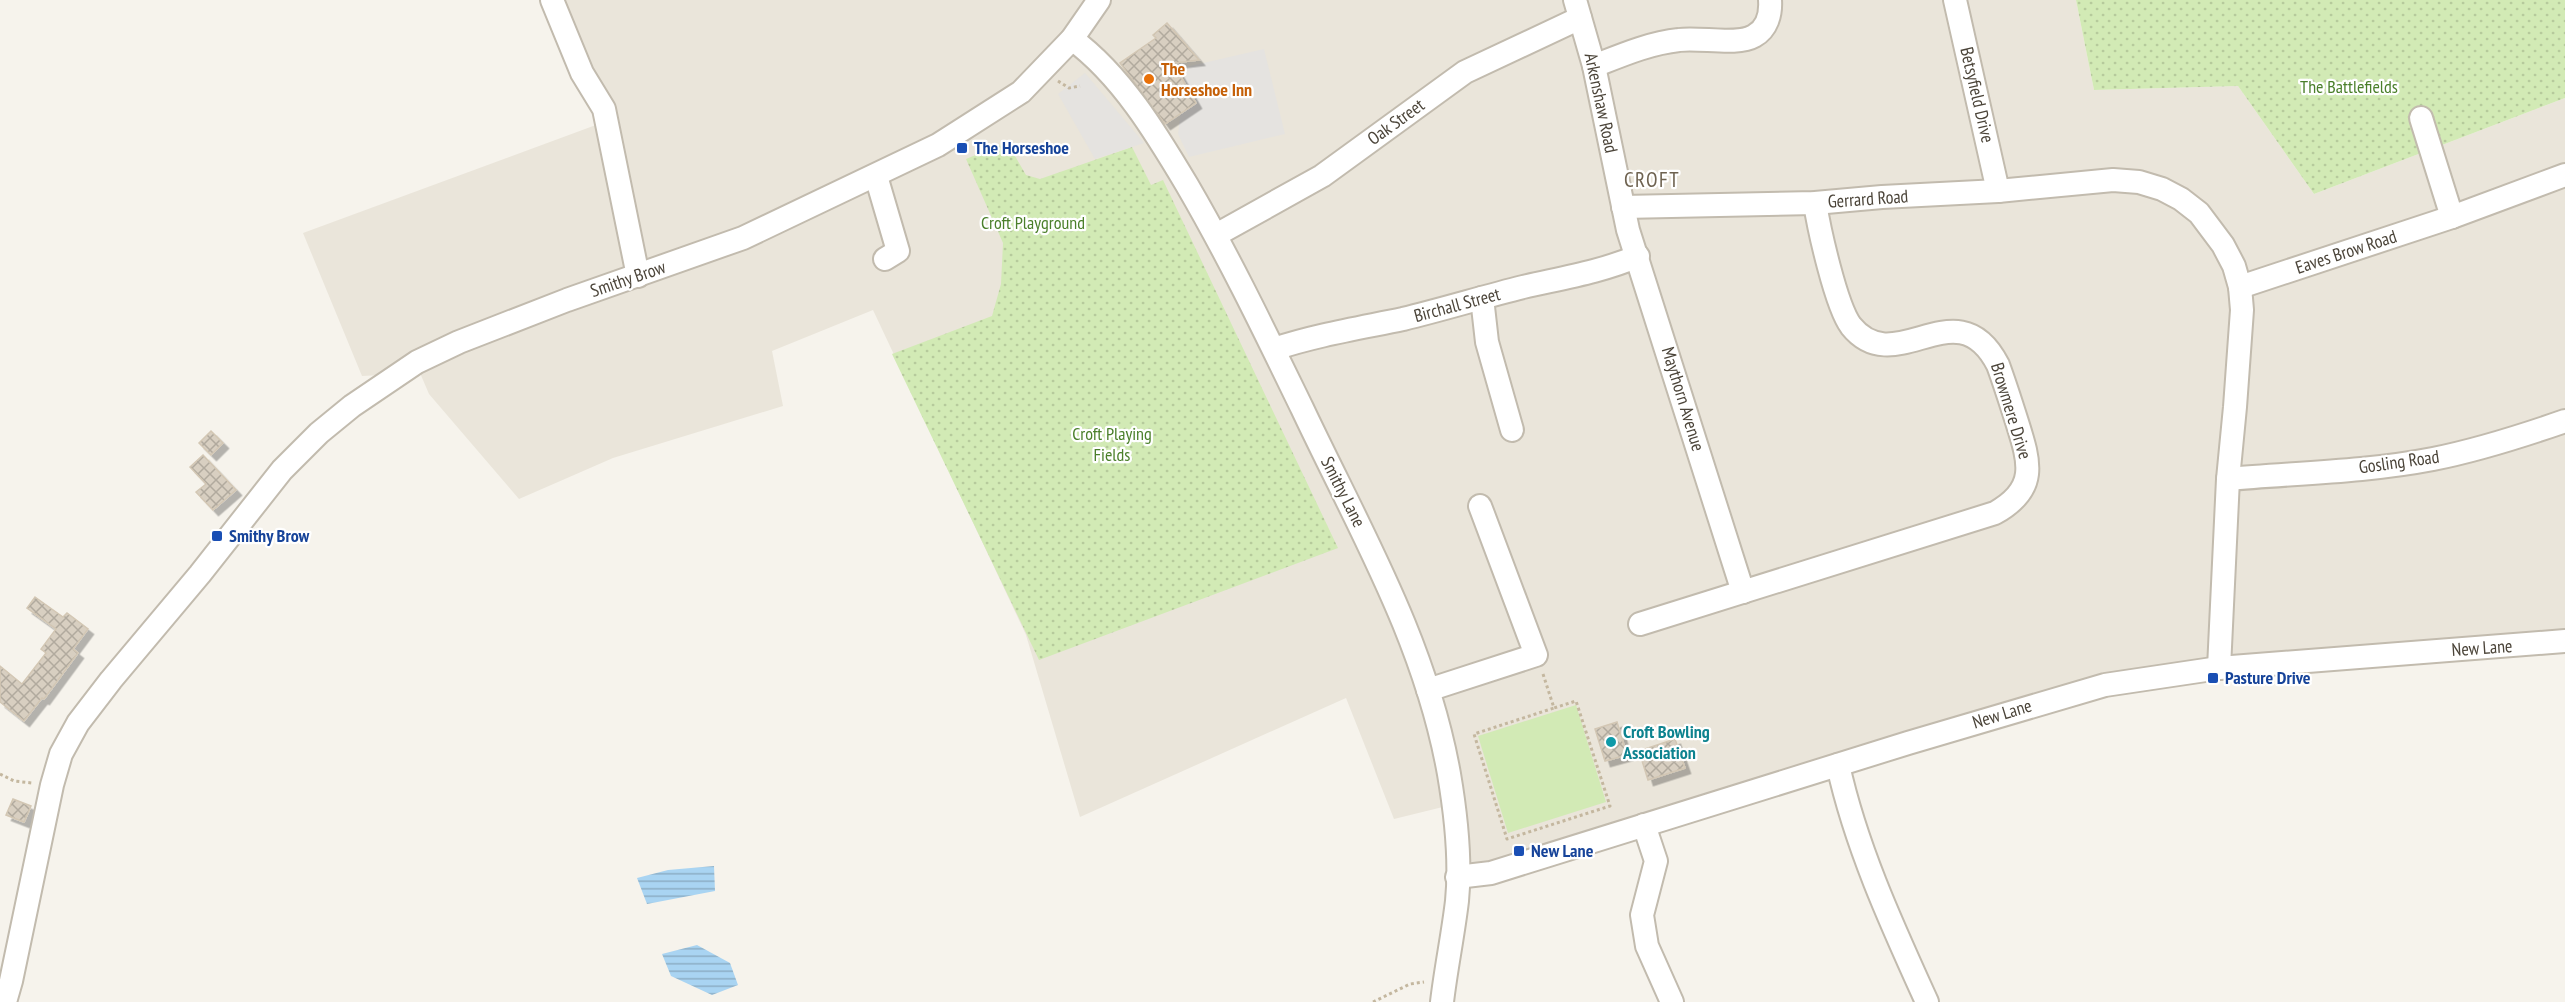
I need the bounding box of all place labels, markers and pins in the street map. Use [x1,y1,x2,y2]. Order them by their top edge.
place label: The Horseshoe Inn [1161,57,1252,101]
marker: The Horseshoe Inn [1142,72,1156,86]
place label: The Horseshoe [974,136,1069,159]
marker: The Horseshoe [955,141,969,155]
place label: Smithy Brow [229,524,310,547]
marker: Smithy Brow [210,529,224,543]
place label: Pasture Drive [2225,666,2311,689]
marker: Pasture Drive [2206,671,2220,685]
place label: Croft Bowling Association [1622,720,1710,764]
marker: Croft Bowling Association [1604,735,1618,749]
place label: New Lane [1531,839,1594,862]
marker: New Lane [1512,844,1526,858]

